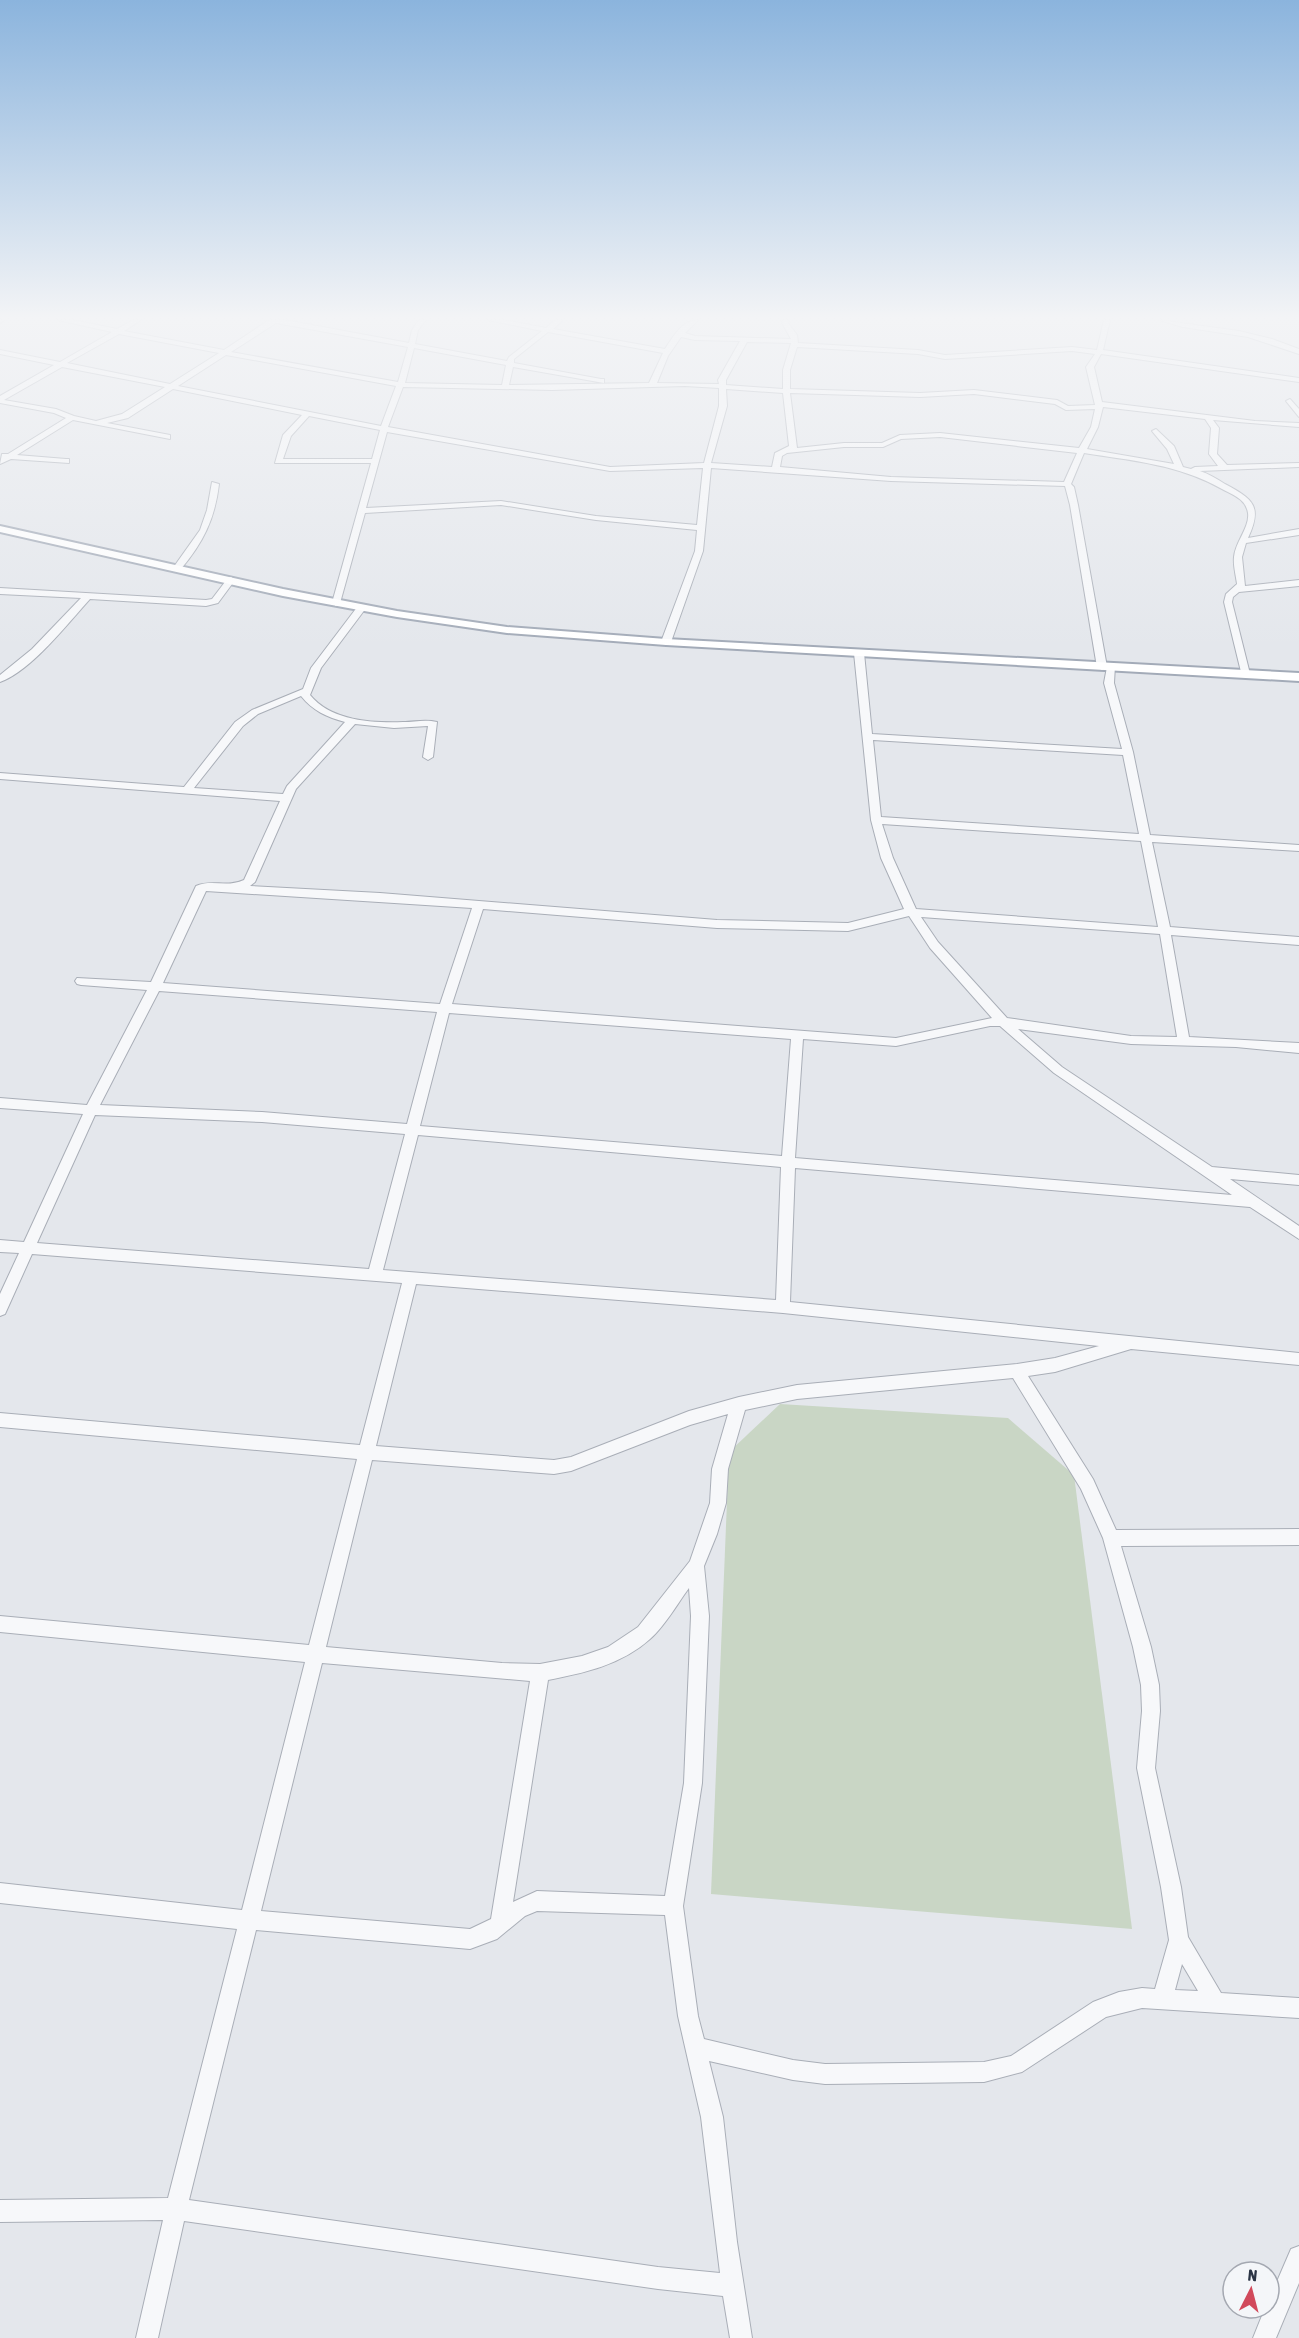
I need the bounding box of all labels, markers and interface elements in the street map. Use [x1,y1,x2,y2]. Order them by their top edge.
north arrow [1221,2260,1281,2320]
text: N [1247,2266,1258,2285]

